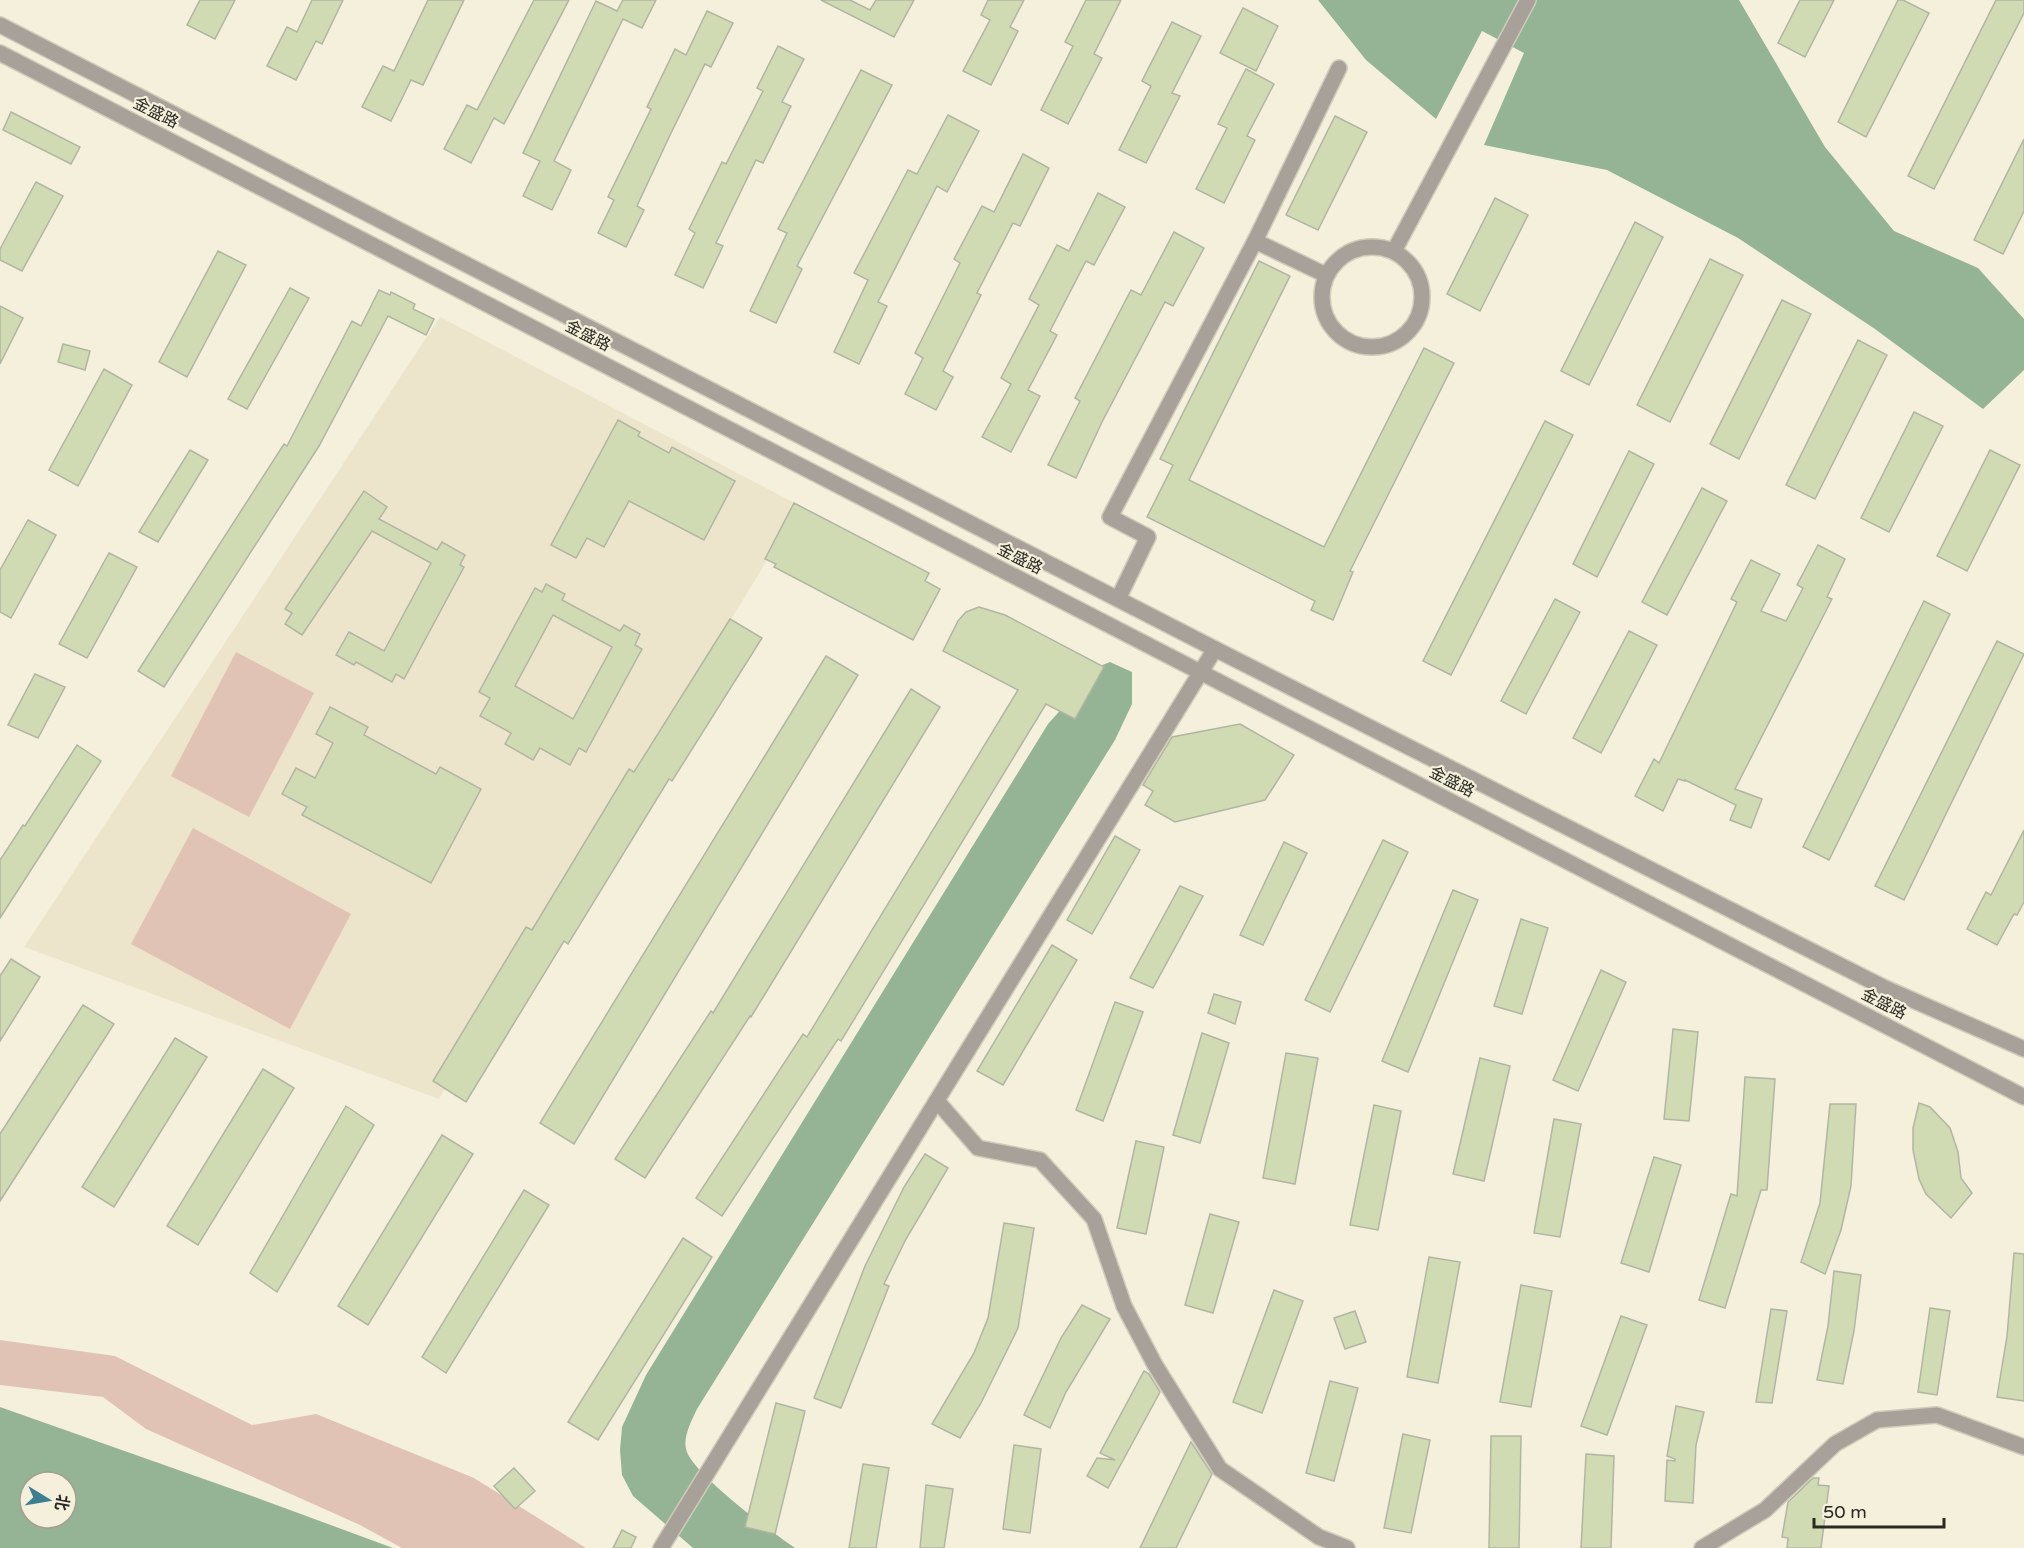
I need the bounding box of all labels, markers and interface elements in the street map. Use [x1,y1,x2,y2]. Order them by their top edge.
street label: 金盛路 [130,93,182,133]
street label: 金盛路 [562,316,614,356]
street label: 金盛路 [994,539,1046,579]
street label: 金盛路 [1426,762,1478,802]
street label: 金盛路 [1858,984,1910,1024]
north arrow [18,1470,78,1530]
scale bar [1814,1491,1944,1529]
text: 北 [50,1493,73,1512]
text: 50 m [1823,1501,1867,1523]

